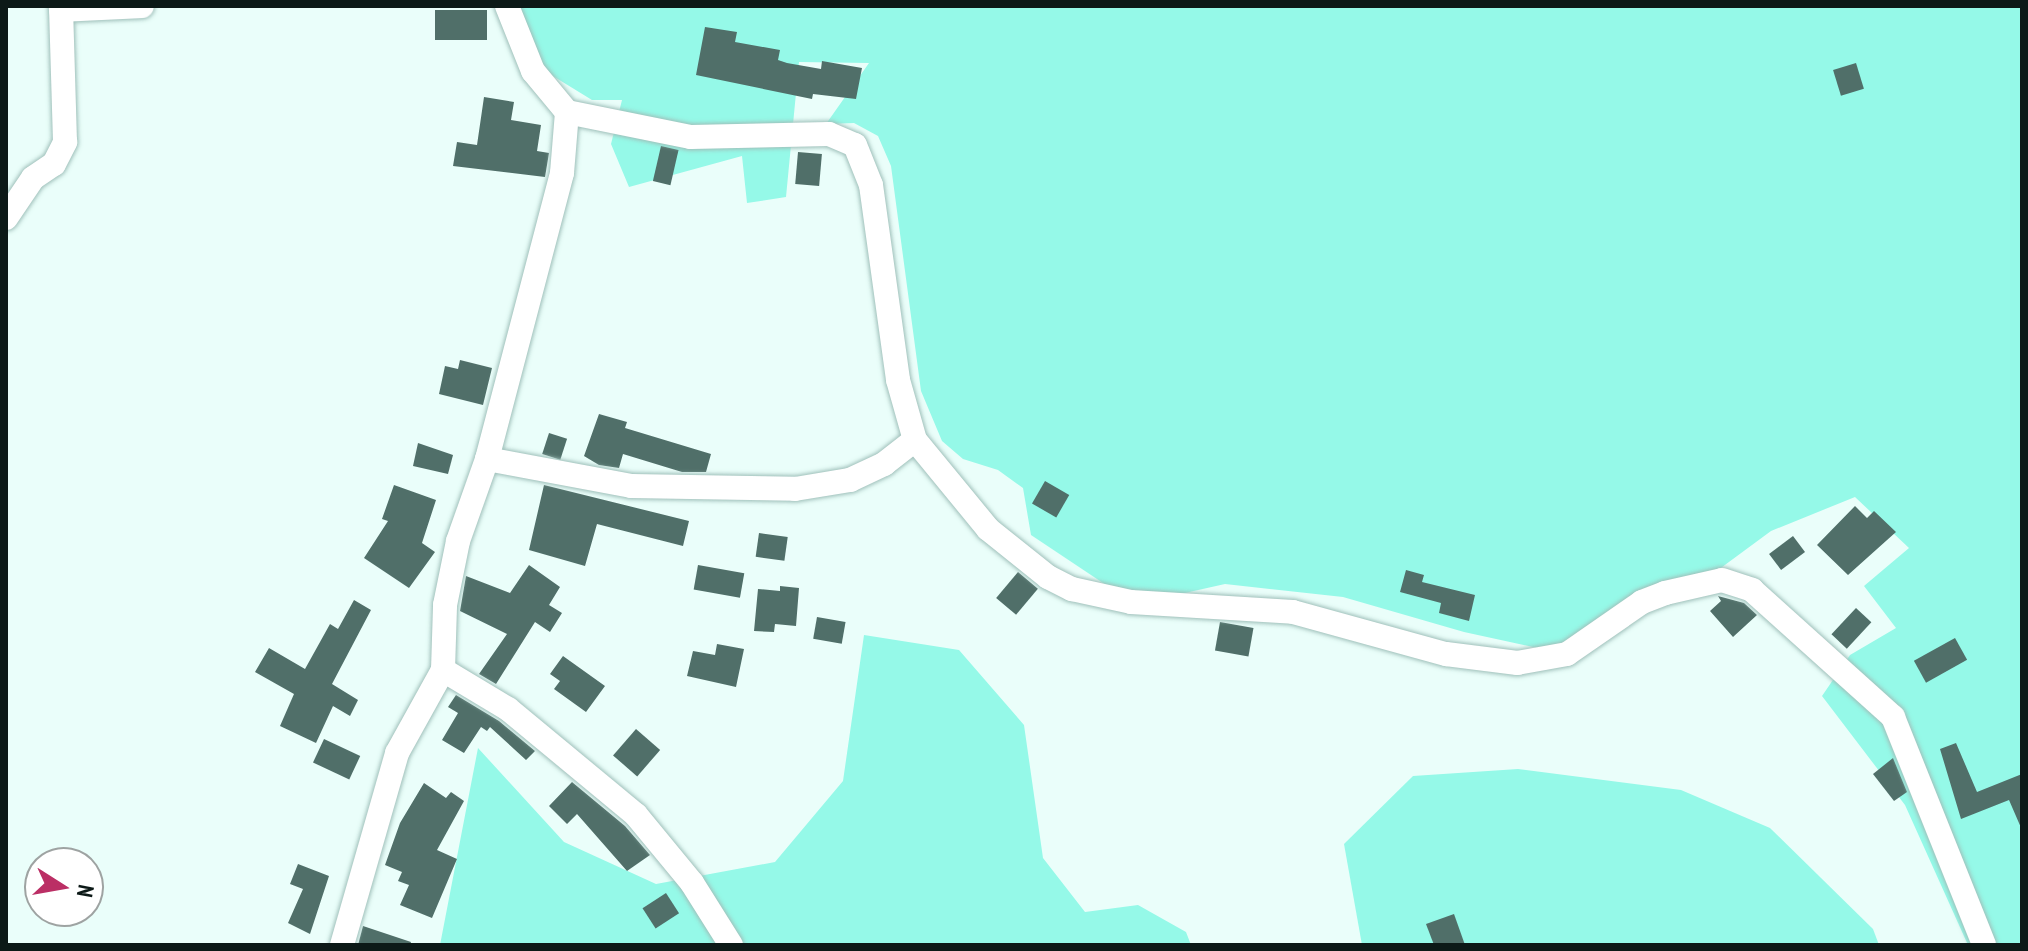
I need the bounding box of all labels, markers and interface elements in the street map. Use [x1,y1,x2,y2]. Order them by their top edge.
north arrow [24,847,104,927]
text: N [71,883,100,900]

